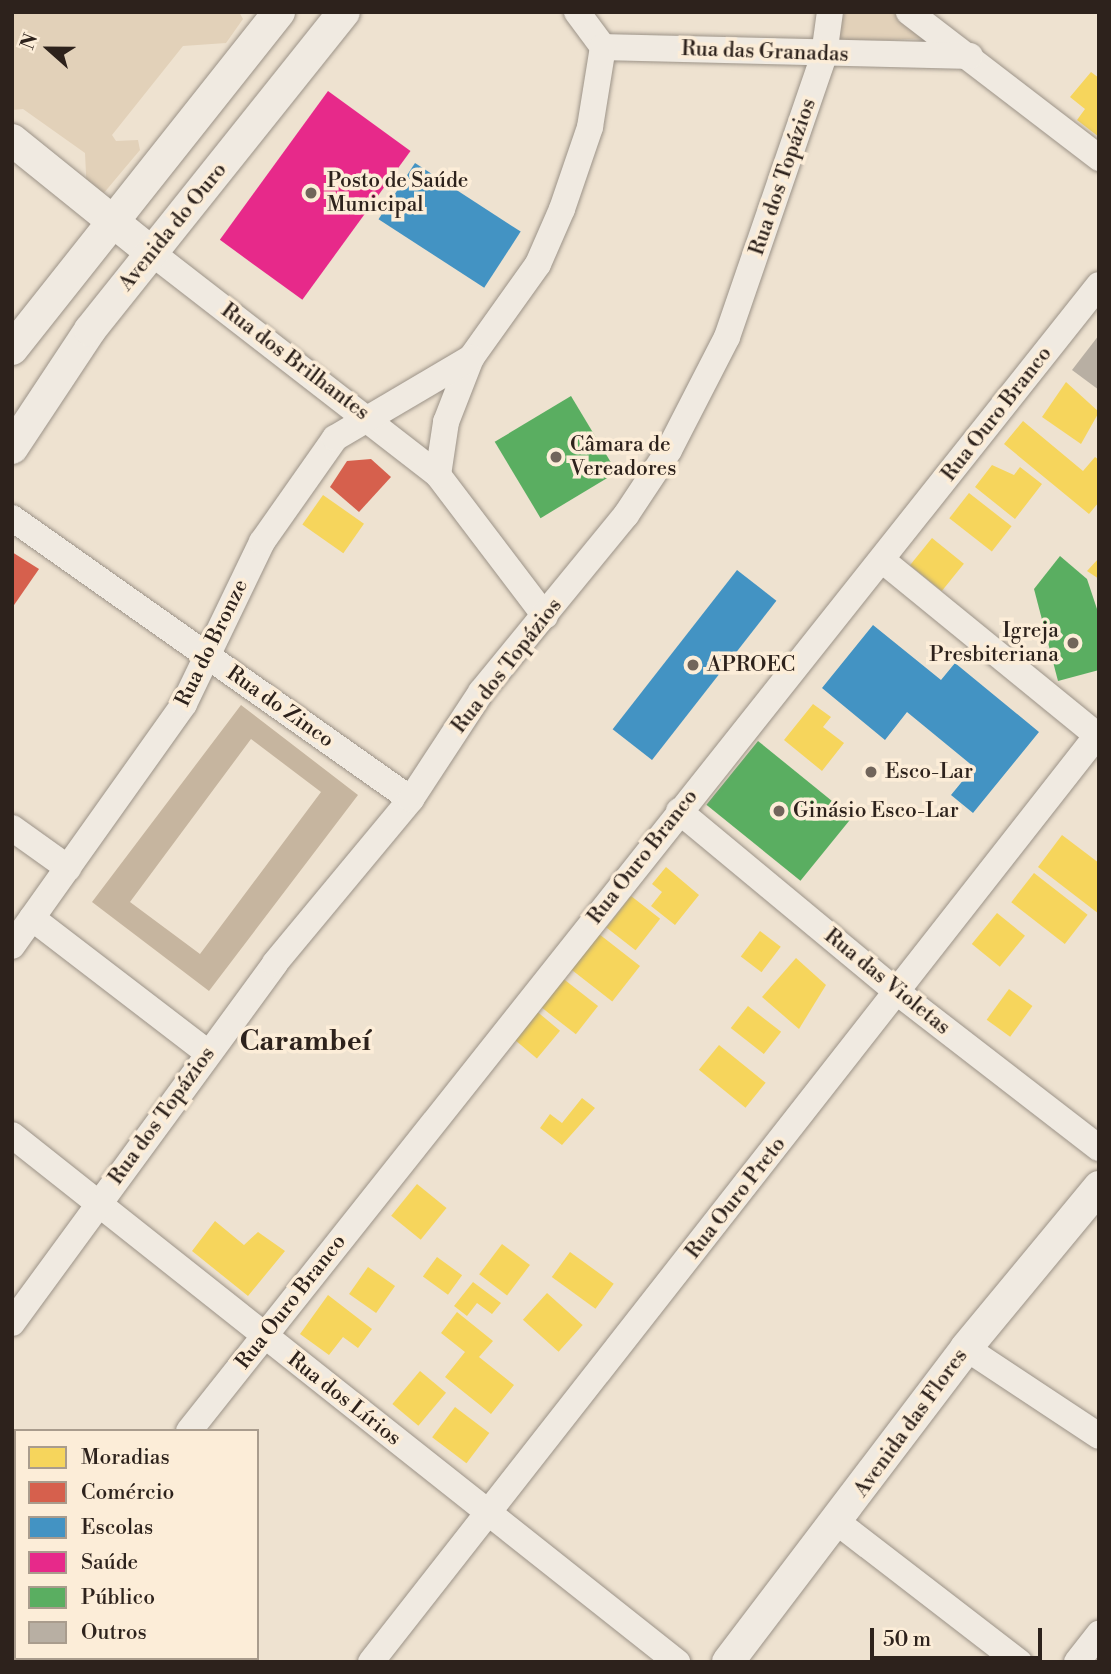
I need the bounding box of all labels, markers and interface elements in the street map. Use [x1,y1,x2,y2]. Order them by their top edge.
north arrow [14,14,84,84]
text: N [15,30,43,53]
street label: Rua das Granadas [681,36,849,68]
street label: Rua dos Topázios [744,95,822,259]
street label: Avenida do Ouro [114,158,232,296]
place label: Posto de Saúde Municipal [327,168,468,218]
marker: Posto de Saúde Municipal [301,183,321,203]
street label: Rua dos Brilhantes [216,298,374,426]
street label: Rua Ouro Branco [937,342,1057,486]
place label: Câmara de Vereadores [570,432,676,482]
marker: Câmara de Vereadores [548,449,564,465]
street label: Rua do Bronze [170,575,254,711]
street label: Rua dos Topázios [447,594,567,738]
place label: Igreja Presbiteriana [929,618,1059,668]
marker: Igreja Presbiteriana [1065,635,1081,651]
place label: APROEC [707,652,795,678]
marker: APROEC [685,657,701,673]
street label: Rua do Zinco [222,661,338,753]
place label: Esco-Lar [885,759,973,785]
marker: Esco-Lar [863,764,879,780]
street label: Rua Ouro Branco [583,785,703,929]
place label: Ginásio Esco-Lar [793,798,959,824]
marker: Ginásio Esco-Lar [771,803,787,819]
street label: Rua das Violetas [819,924,955,1040]
district label: Carambeí [239,1025,371,1059]
street label: Rua dos Topázios [104,1042,220,1190]
street label: Rua Ouro Preto [681,1132,791,1264]
street label: Rua Ouro Branco [231,1230,351,1374]
street label: Avenida das Flores [849,1344,973,1502]
street label: Rua dos Lírios [282,1347,406,1451]
legend [14,1429,259,1660]
text: Moradias [81,1445,170,1471]
text: Comércio [81,1480,174,1506]
text: Escolas [81,1515,153,1541]
text: Saúde [81,1550,138,1576]
text: Público [81,1585,155,1611]
scale bar [873,1614,1044,1658]
text: Outros [81,1620,147,1646]
text: 50 m [883,1627,931,1653]

